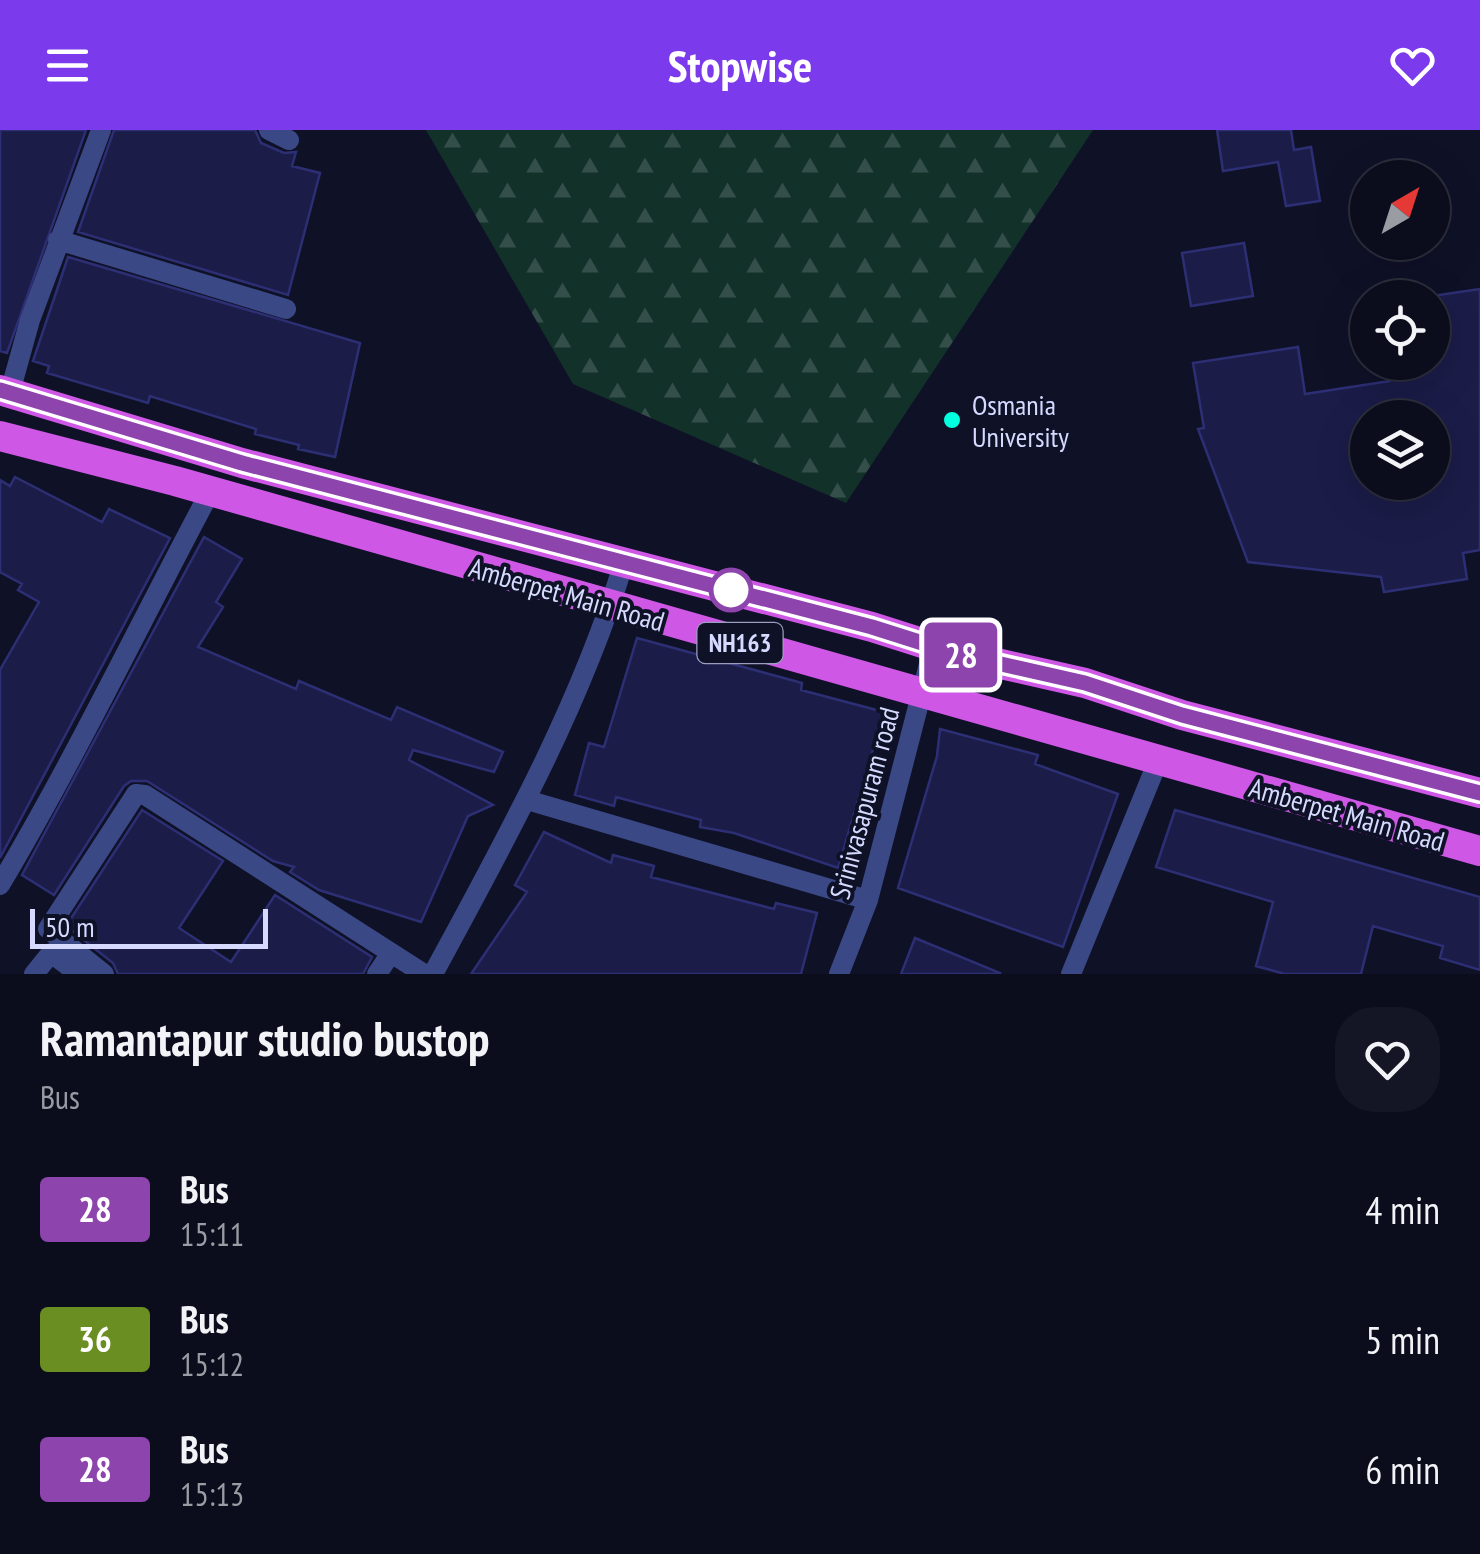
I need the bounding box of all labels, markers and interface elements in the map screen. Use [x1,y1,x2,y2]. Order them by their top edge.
text: Stopwise [668,36,812,94]
icon: menu [40,38,95,93]
icon: heart [1385,38,1440,93]
north arrow [1350,160,1450,260]
map controls [1350,160,1450,500]
button: locate [1350,280,1450,380]
place label: Osmania University [972,386,1069,455]
button: layers [1350,400,1450,500]
marker: Osmania University [941,409,963,431]
street label: Amberpet Main Road [465,548,669,640]
unlabelled marker [710,569,752,611]
line badge: 28 [916,622,1006,688]
road number: NH163 [698,623,782,663]
text: 28 [944,632,978,678]
street label: Srinivasapuram road [821,703,907,903]
street label: Amberpet Main Road [1245,768,1449,860]
scale bar [30,904,268,948]
text: 50 m [45,908,94,945]
text: Ramantapur studio bustop [40,1007,490,1069]
button: heart [1335,1007,1440,1112]
text: Bus [40,1076,80,1118]
text: Bus [180,1164,229,1213]
text: 4 min [1365,1185,1440,1234]
text: 28 [78,1186,112,1232]
text: 15:11 [180,1213,244,1255]
text: Bus [180,1294,229,1343]
text: 5 min [1365,1315,1440,1364]
text: 36 [78,1316,112,1362]
text: 15:12 [180,1343,244,1385]
text: Bus [180,1424,229,1473]
text: 6 min [1365,1445,1440,1494]
text: 28 [78,1446,112,1492]
text: 15:13 [180,1473,244,1515]

